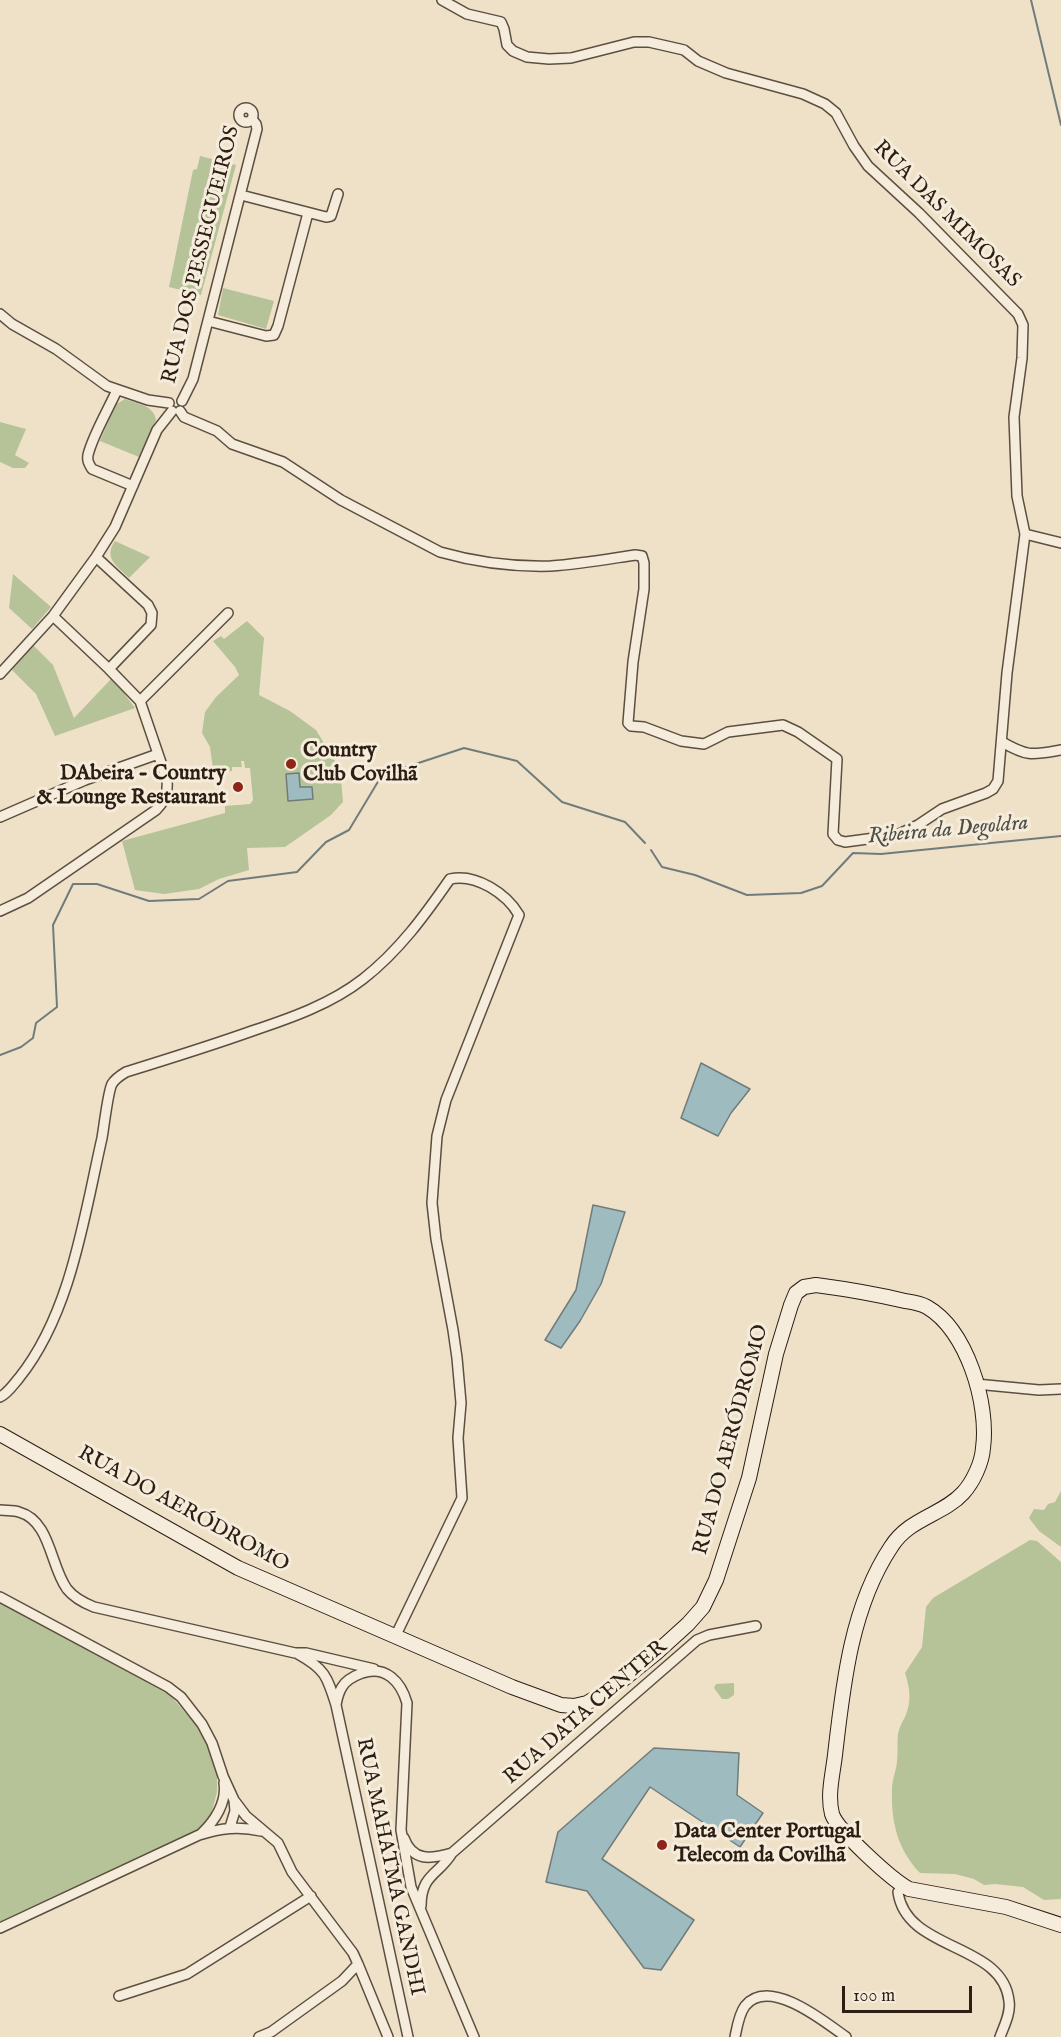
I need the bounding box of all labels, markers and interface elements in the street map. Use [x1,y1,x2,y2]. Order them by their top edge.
street label: RUA DOS PESSEGUEIROS [158,123,246,387]
street label: RUA DAS MIMOSAS [867,136,1025,294]
place label: Country Club Covilhã [303,739,417,789]
marker: Country Club Covilhã [284,757,298,771]
place label: DAbeira - Country & Lounge Restaurant [36,762,226,812]
marker: DAbeira - Country & Lounge Restaurant [231,780,245,794]
water label: Ribeira da Degoldra [867,811,1029,851]
street label: RUA DO AERÓDROMO [689,1322,775,1558]
street label: RUA DO AERÓDROMO [73,1441,293,1579]
street label: RUA DATA CENTER [499,1635,673,1791]
street label: RUA MAHATMA GANDHI [349,1736,429,1998]
place label: Data Center Portugal Telecom da Covilhã [674,1820,861,1870]
marker: Data Center Portugal Telecom da Covilhã [655,1838,669,1852]
scale bar [845,1974,976,2012]
text: 100 m [853,1985,895,2008]

